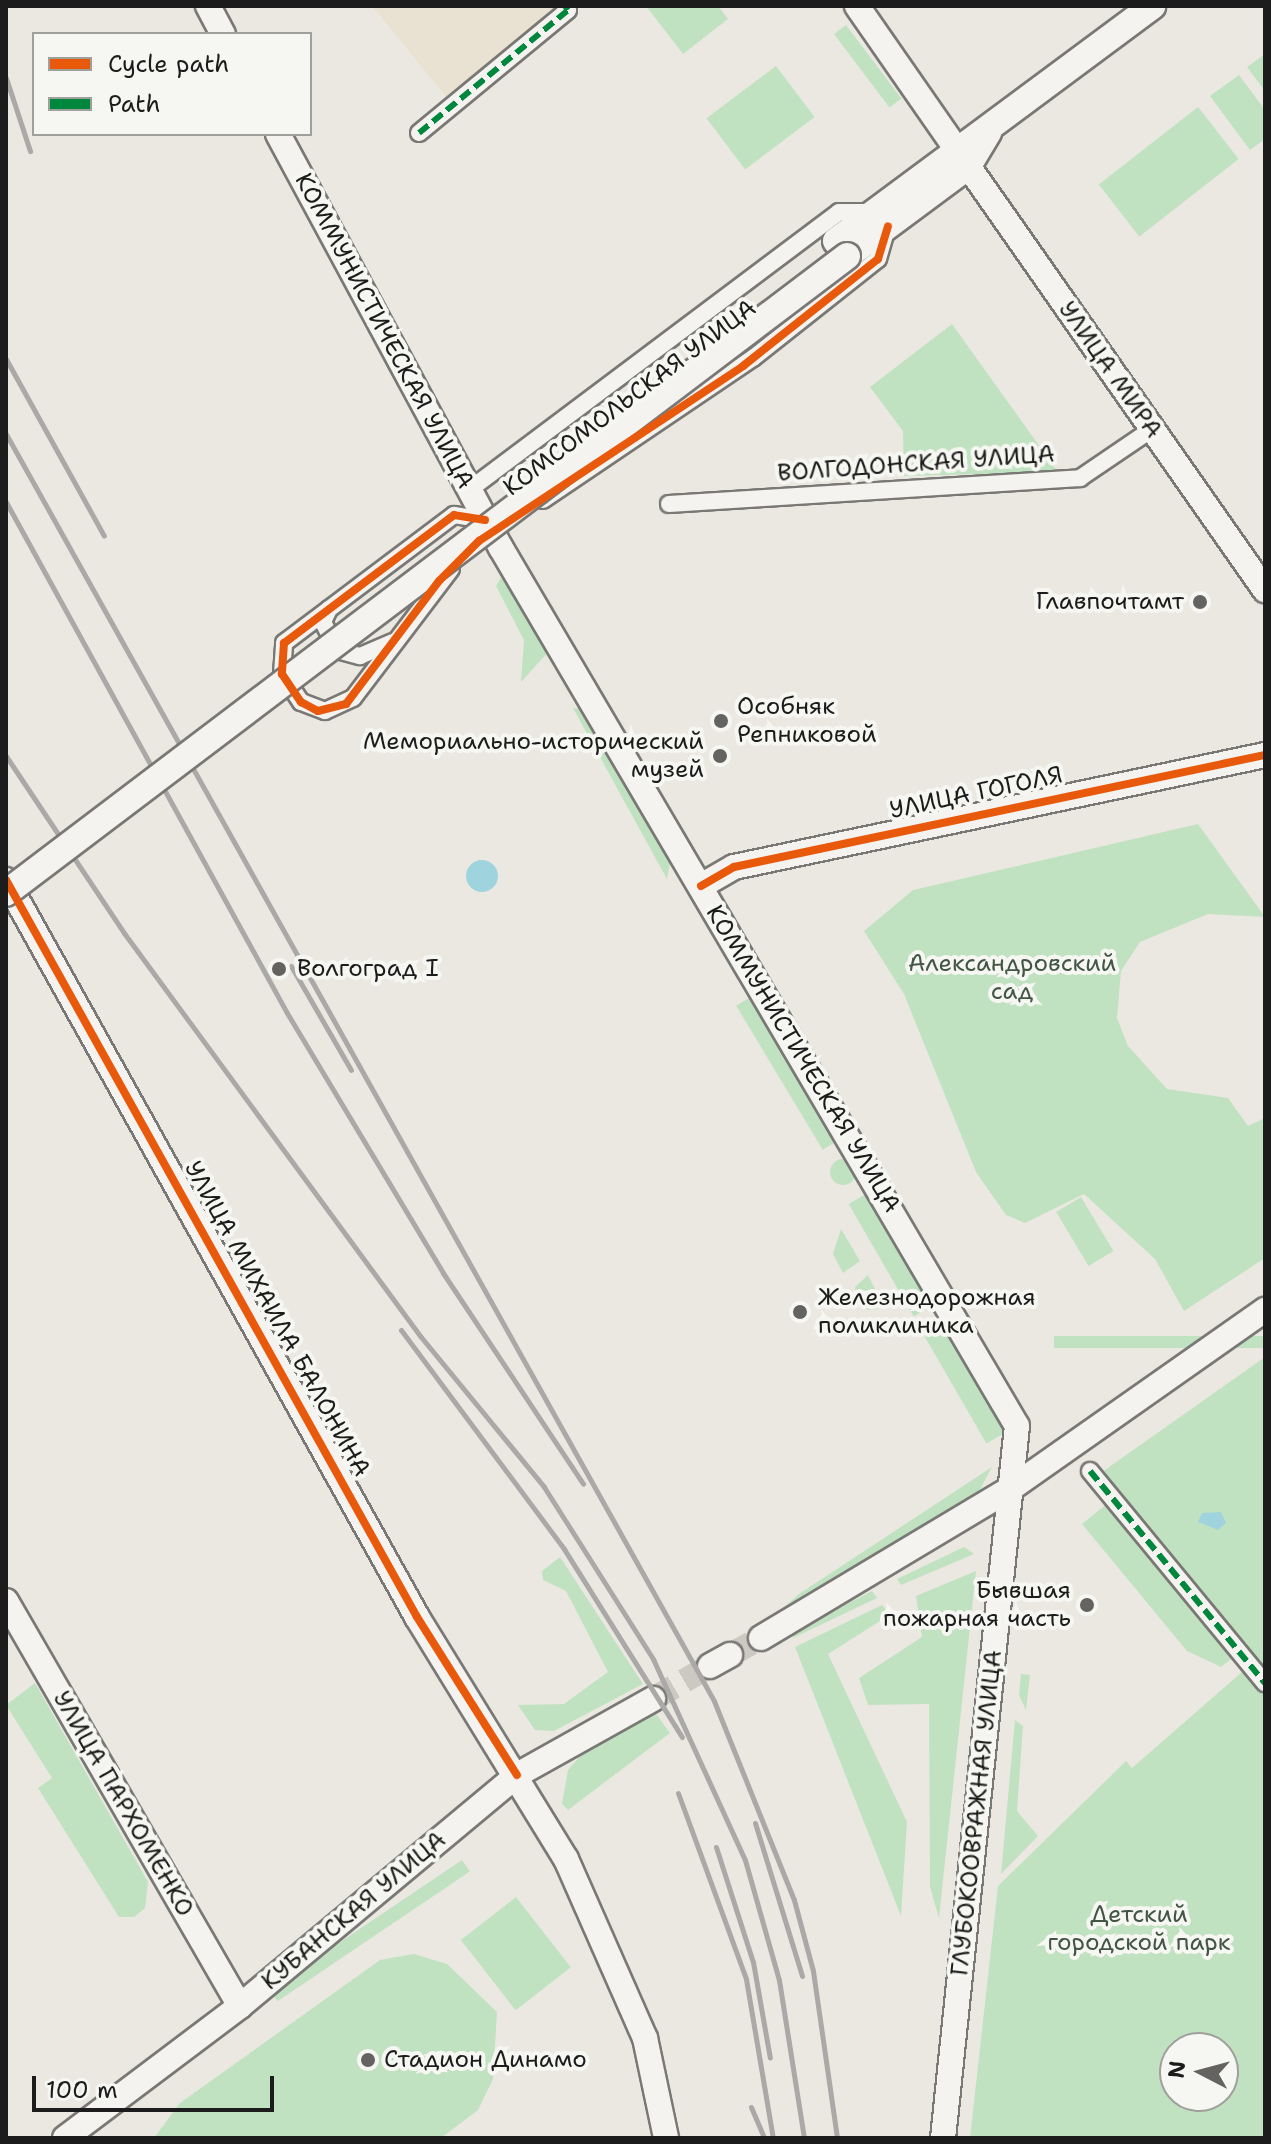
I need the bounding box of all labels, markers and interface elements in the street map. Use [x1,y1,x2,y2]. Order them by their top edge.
legend [32,32,312,136]
text: Cycle path [108,48,229,80]
text: Path [108,88,160,120]
street label: КОММУНИСТИЧЕСКАЯ УЛИЦА [288,168,480,494]
street label: КОМСОМОЛЬСКАЯ УЛИЦА [498,294,762,502]
street label: УЛИЦА МИРА [1052,296,1168,444]
street label: ВОЛГОДОНСКАЯ УЛИЦА [776,440,1056,488]
place label: Главпочтамт [1036,588,1184,616]
marker: Главпочтамт [1191,593,1209,611]
place label: Особняк Репниковой [737,693,877,749]
marker: Особняк Репниковой [712,712,730,730]
place label: Мемориально-исторический музей [363,728,704,784]
marker: Мемориально-исторический музей [711,747,729,765]
street label: УЛИЦА ГОГОЛЯ [887,761,1065,825]
street label: КОММУНИСТИЧЕСКАЯ УЛИЦА [700,900,906,1218]
park label: Александровский сад [908,950,1116,1006]
place label: Волгоград I [297,955,439,983]
marker: Волгоград I [268,958,290,980]
street label: УЛИЦА МИХАИЛА БАЛОНИНА [178,1156,376,1482]
place label: Железнодорожная поликлиника [818,1284,1036,1340]
marker: Железнодорожная поликлиника [789,1301,811,1323]
place label: Бывшая пожарная часть [883,1577,1071,1633]
marker: Бывшая пожарная часть [1078,1596,1096,1614]
street label: ГЛУБОКООВРАЖНАЯ УЛИЦА [946,1648,1008,1978]
street label: УЛИЦА ПАРХОМЕНКО [47,1686,199,1922]
street label: КУБАНСКАЯ УЛИЦА [256,1826,452,1996]
park label: Детский городской парк [1047,1901,1231,1957]
north arrow [1159,2032,1239,2112]
place label: Стадион Динамо [384,2046,587,2074]
marker: Стадион Динамо [359,2051,377,2069]
text: N [1161,2059,1192,2080]
scale bar [36,2060,278,2110]
text: 100 m [46,2074,118,2106]

